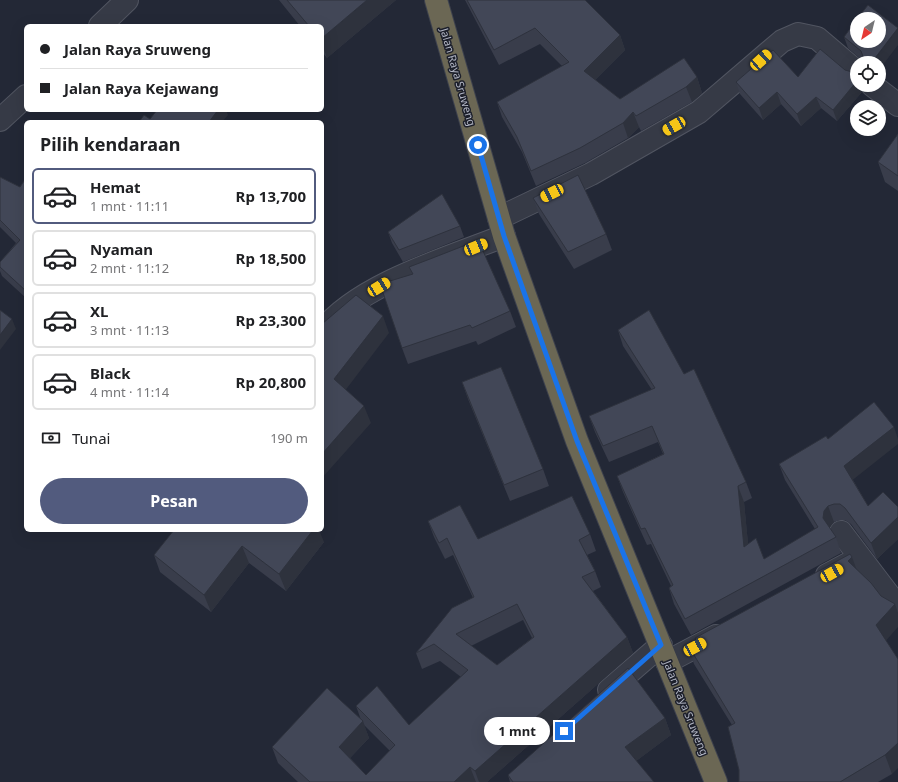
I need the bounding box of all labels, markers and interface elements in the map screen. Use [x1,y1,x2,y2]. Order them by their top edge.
north arrow [850,12,886,48]
map controls [850,12,886,136]
street label: Jalan Raya Sruweng [437,25,480,128]
text: Jalan Raya Sruweng [64,39,211,59]
car [748,48,774,72]
button: locate [850,56,886,92]
text: Jalan Raya Kejawang [64,78,219,98]
button: layers [850,100,886,136]
car [661,115,687,137]
text: Pilih kendaraan [40,132,180,156]
route start [469,136,487,154]
text: Hemat [90,177,141,197]
icon: car [42,178,78,214]
car [539,182,565,204]
text: Rp 13,700 [236,186,306,206]
text: 1 mnt · 11:11 [90,197,169,215]
car [463,237,489,257]
text: Nyaman [90,239,153,259]
icon: car [42,240,78,276]
text: Rp 18,500 [236,248,306,268]
text: 2 mnt · 11:12 [90,259,169,277]
car [366,276,392,298]
text: XL [90,301,108,321]
icon: car [42,302,78,338]
text: Rp 23,300 [236,310,306,330]
text: 3 mnt · 11:13 [90,321,169,339]
text: Black [90,363,130,383]
icon: car [42,364,78,400]
text: Rp 20,800 [236,372,306,392]
text: 4 mnt · 11:14 [90,383,169,401]
icon: cash [40,427,62,449]
text: Tunai [72,428,110,448]
text: 190 m [270,429,308,447]
button: Pesan [40,478,308,524]
car [819,562,845,584]
car [682,636,708,658]
street label: Jalan Raya Sruweng [660,657,712,758]
callout: 1 mnt [484,717,550,745]
text: 1 mnt [498,722,536,740]
route end [555,722,573,740]

